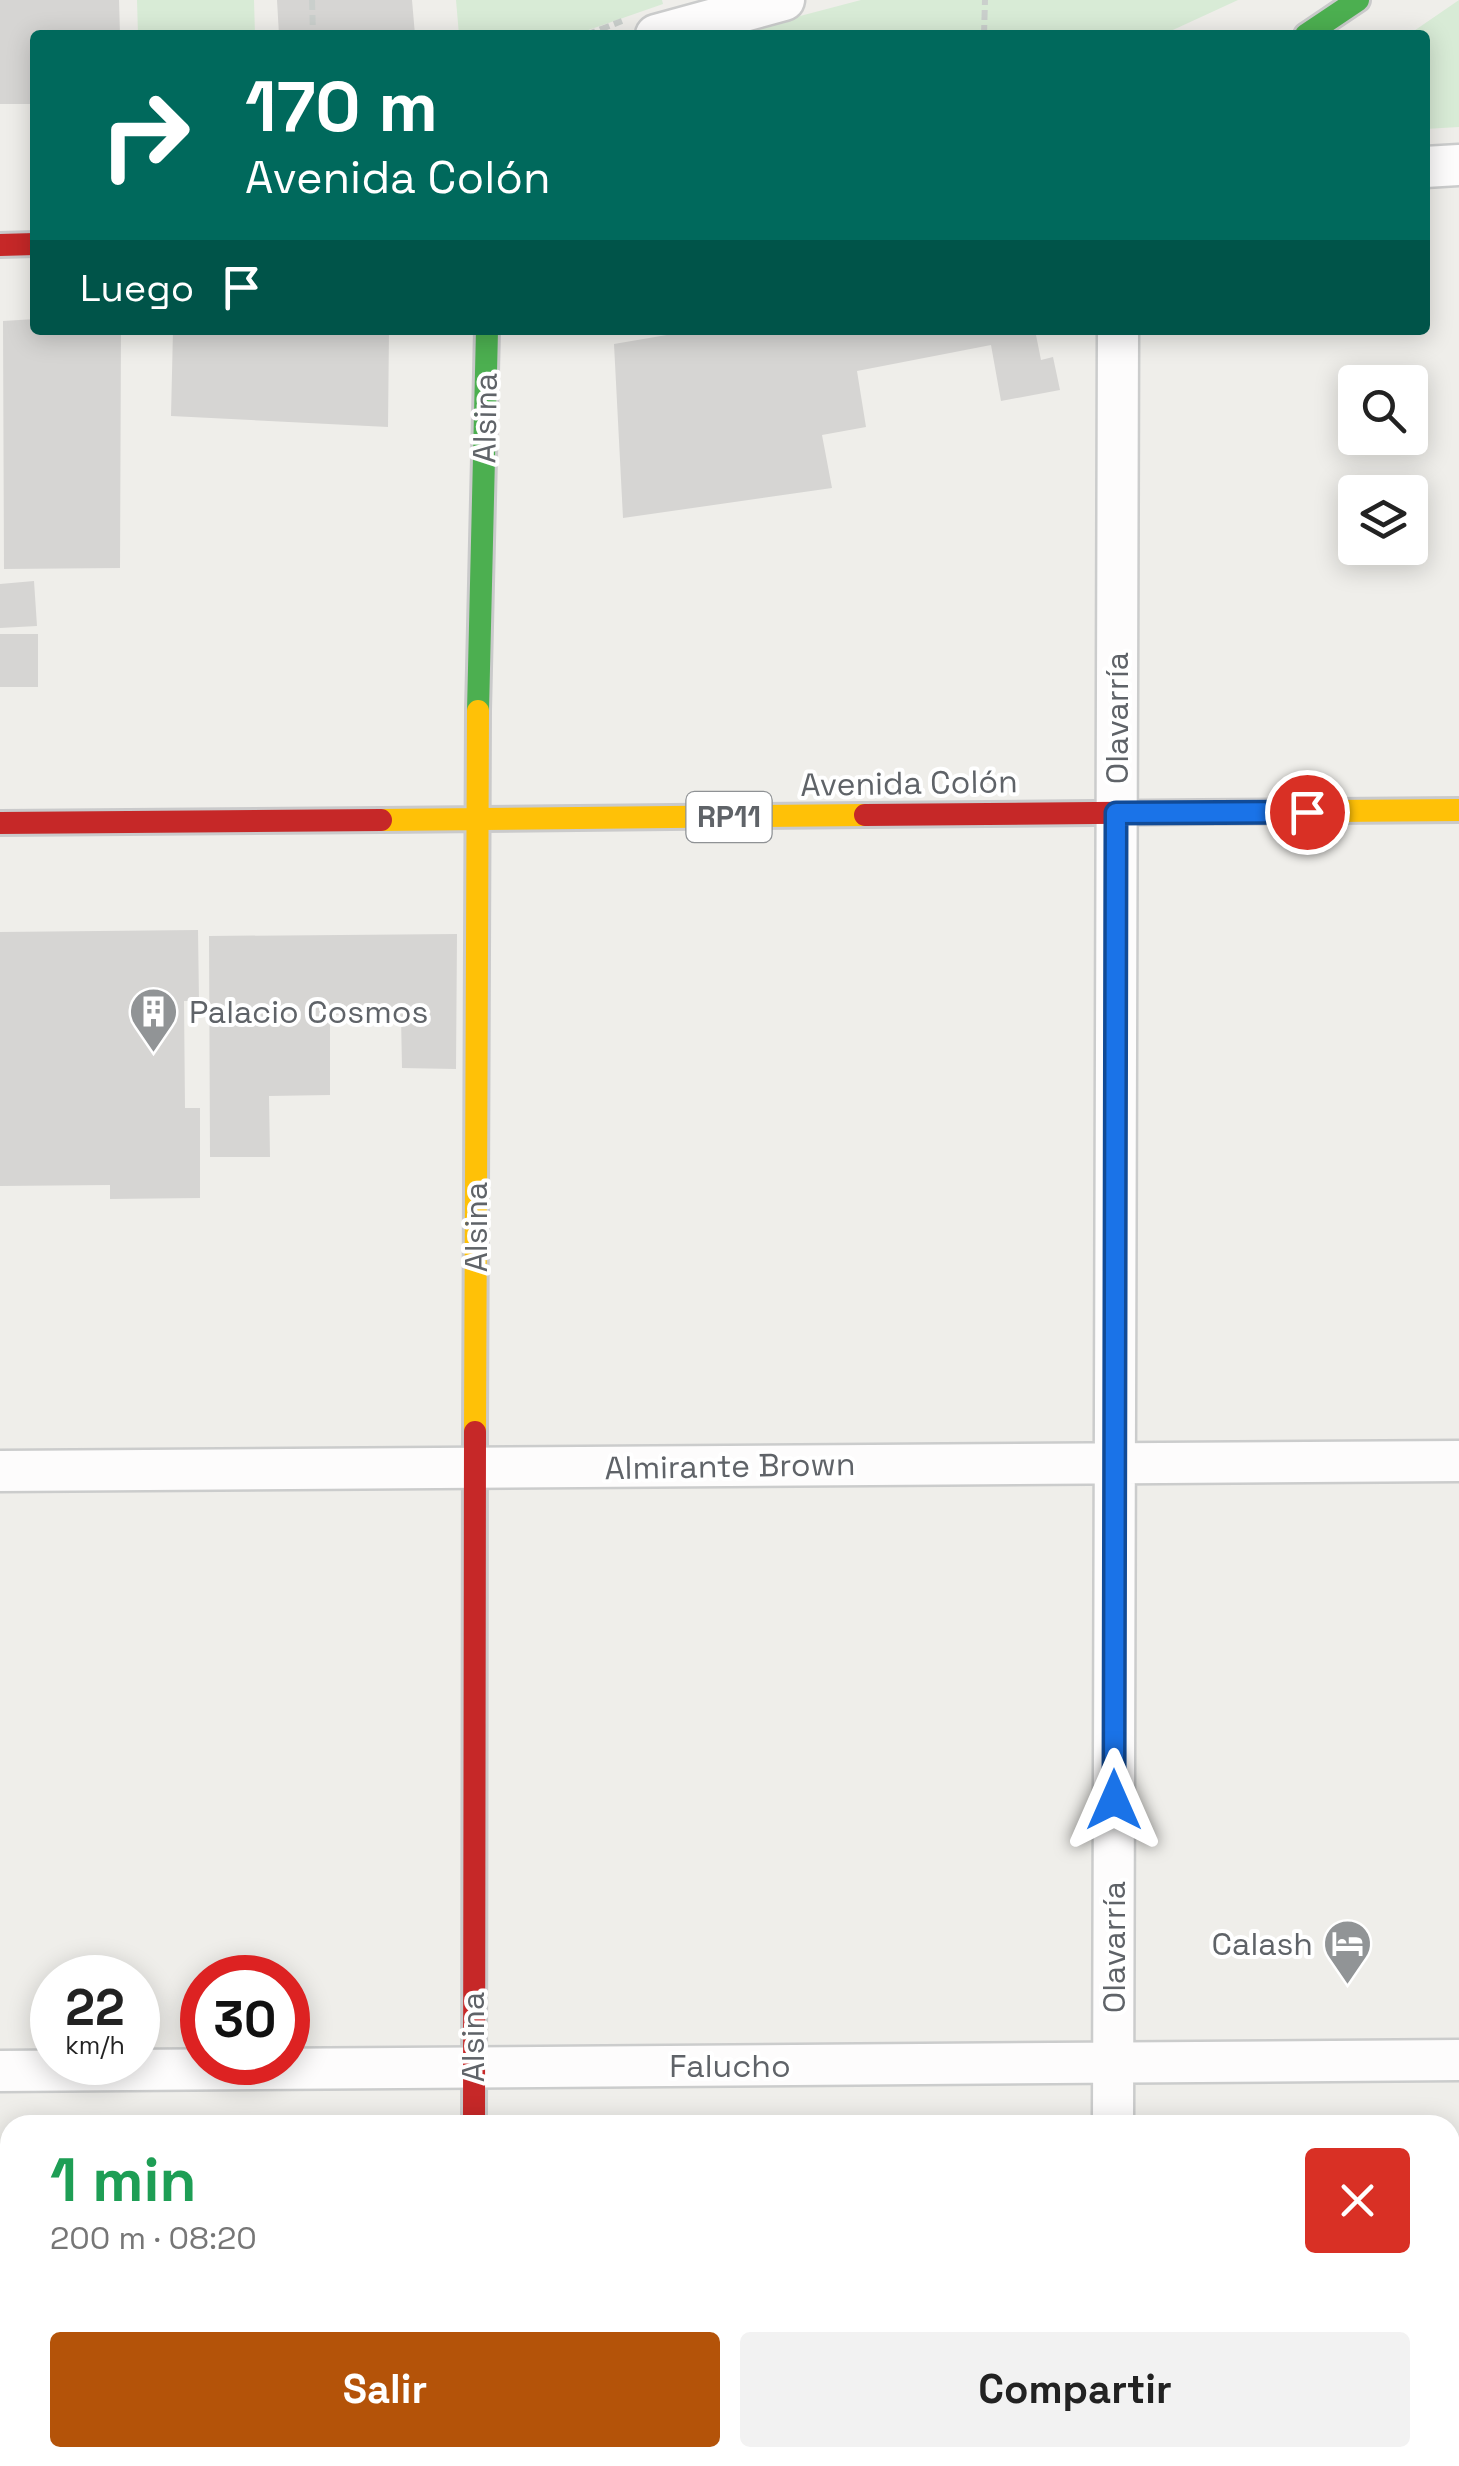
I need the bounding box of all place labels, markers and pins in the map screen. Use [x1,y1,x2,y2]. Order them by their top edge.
pin [1265,770,1350,855]
building icon: Palacio Cosmos [128,986,180,1054]
place label: Palacio Cosmos [189,992,428,1032]
hotel icon: Calash [1322,1918,1374,1986]
place label: Calash [1211,1924,1313,1964]

